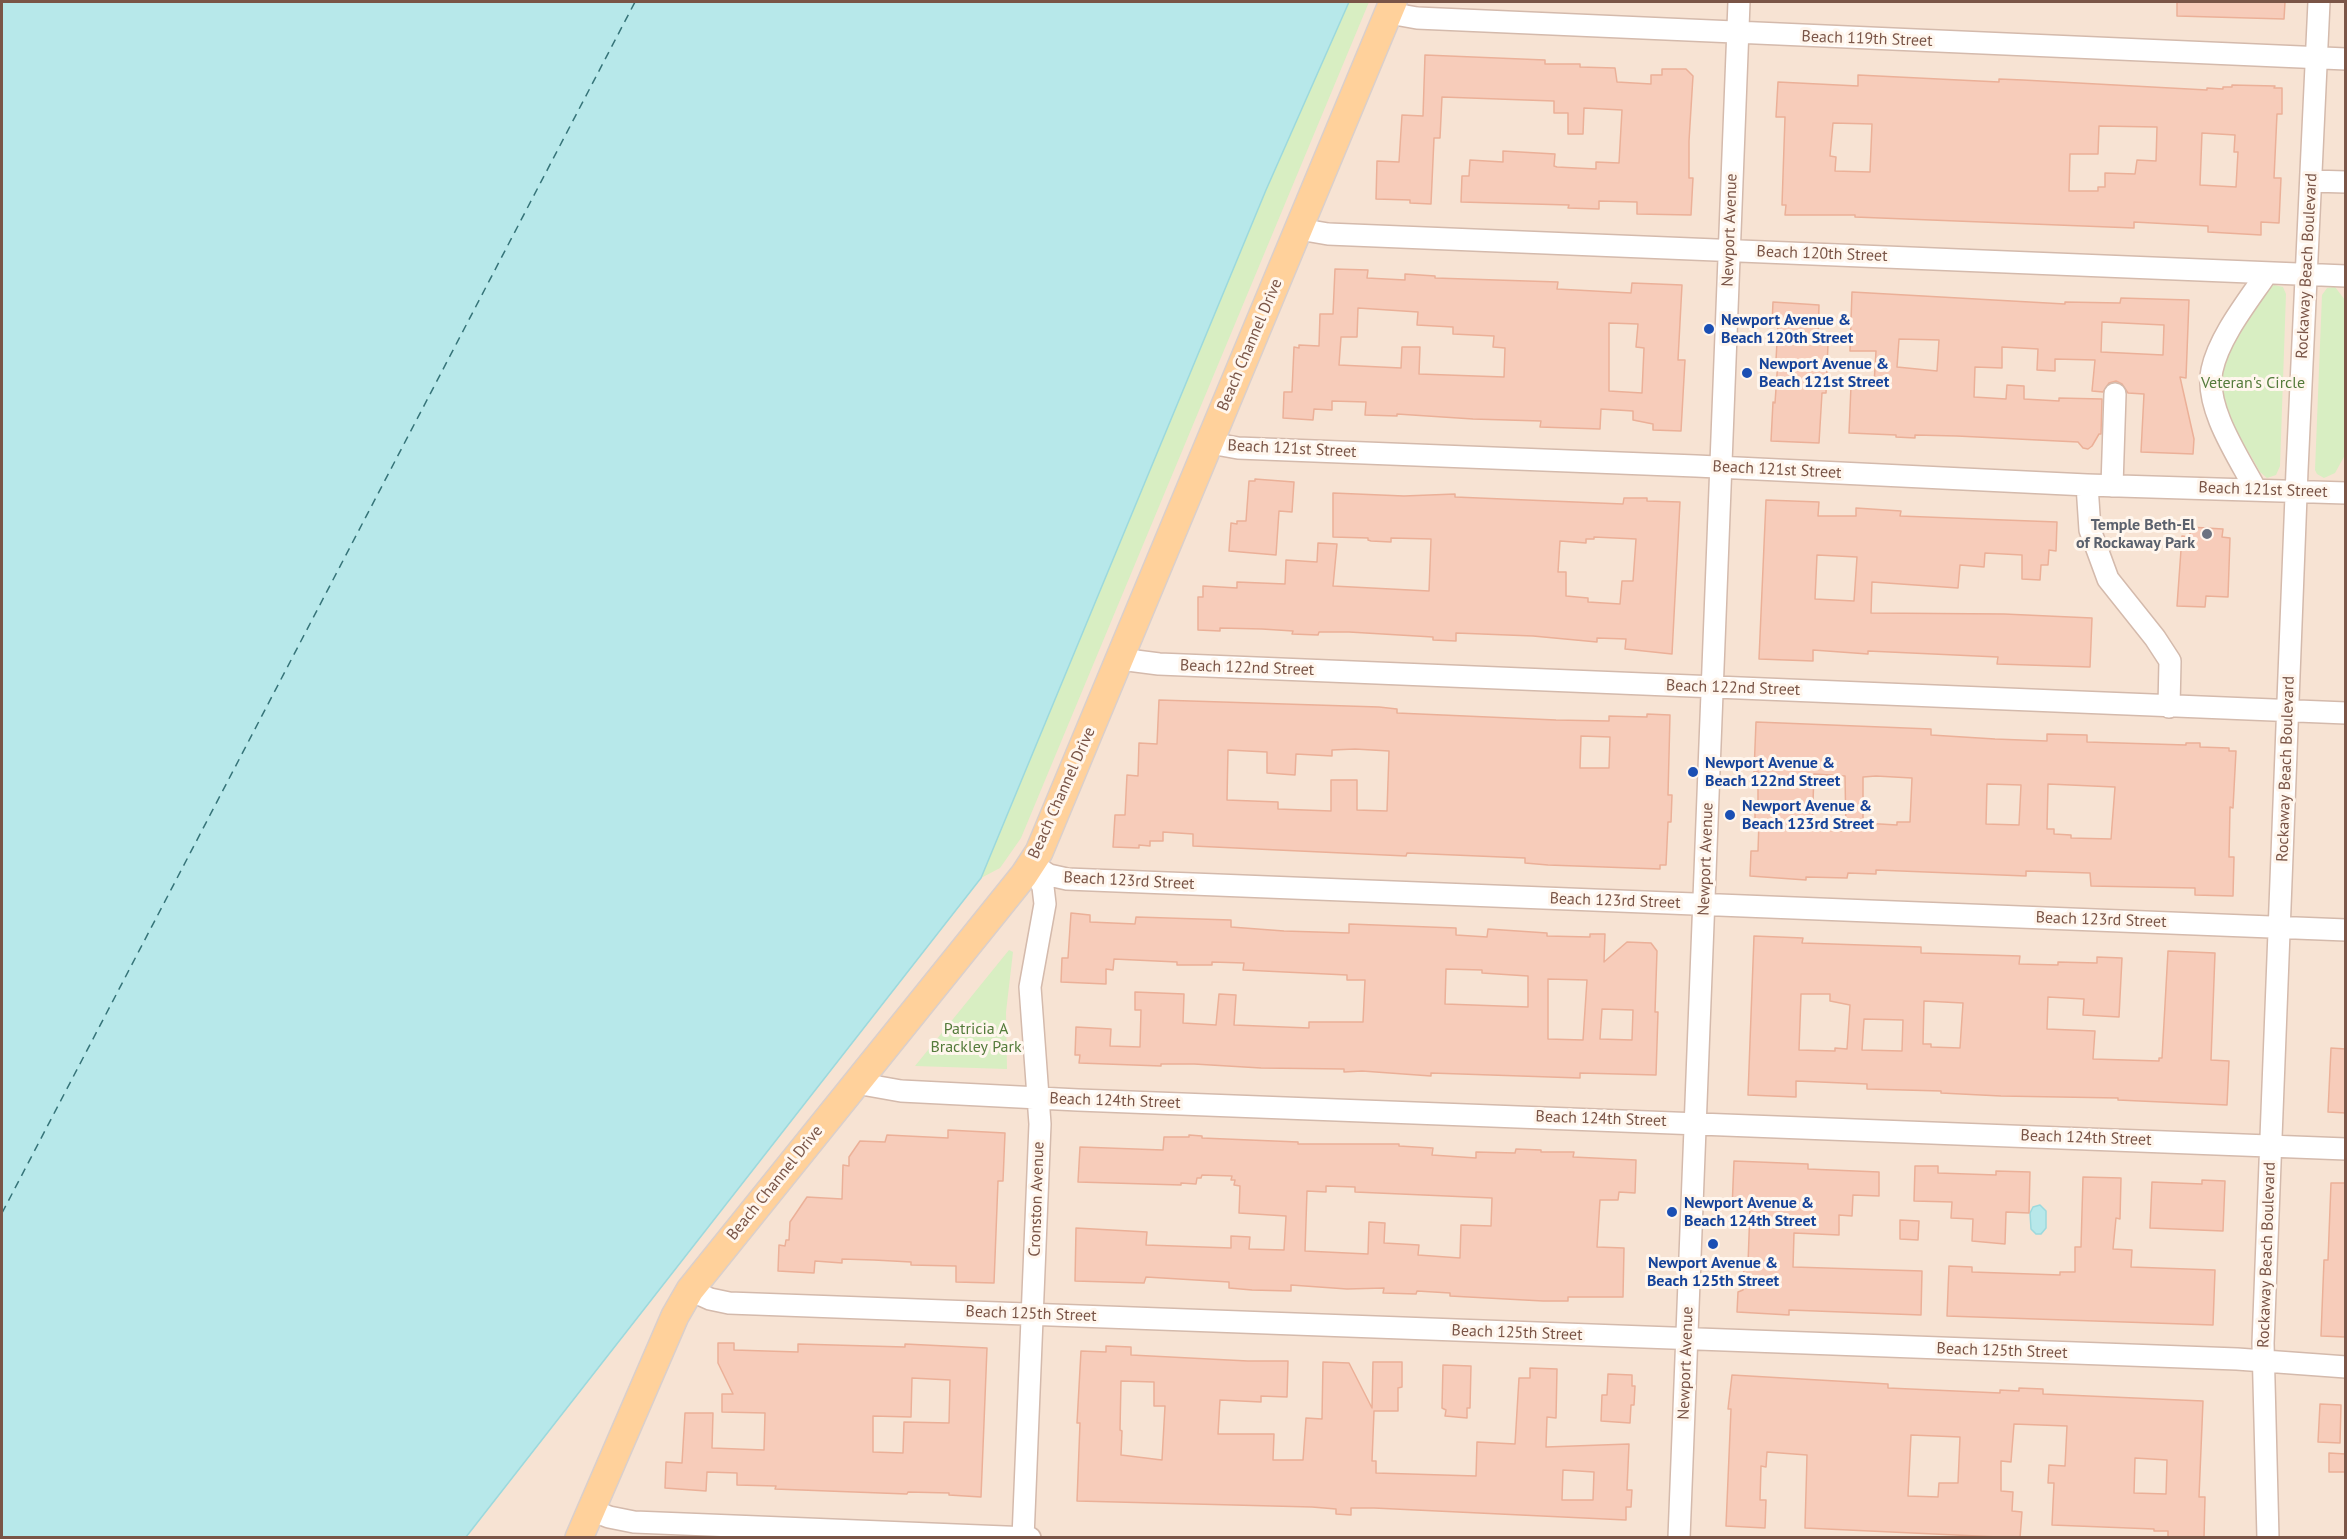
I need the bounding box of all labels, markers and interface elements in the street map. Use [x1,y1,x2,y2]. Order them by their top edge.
street label: Beach 119th Street [1801,27,1933,51]
street label: Newport Avenue [1718,173,1742,287]
street label: Rockaway Beach Boulevard [2293,173,2321,359]
street label: Beach 120th Street [1756,242,1888,266]
street label: Beach Channel Drive [1213,276,1287,414]
place label: Newport Avenue & Beach 120th Street [1721,310,1853,348]
marker: Newport Avenue & Beach 120th Street [1702,322,1716,336]
place label: Newport Avenue & Beach 121st Street [1759,354,1889,392]
marker: Newport Avenue & Beach 121st Street [1740,366,1754,380]
park label: Veteran's Circle [2201,373,2305,393]
street label: Beach 121st Street [1227,436,1357,462]
street label: Beach 121st Street [1712,457,1842,483]
street label: Beach 121st Street [2198,478,2328,502]
place label: Temple Beth-El of Rockaway Park [2076,515,2195,553]
marker: Temple Beth-El of Rockaway Park [2200,527,2214,541]
street label: Beach 122nd Street [1180,656,1314,680]
street label: Beach 122nd Street [1666,676,1800,700]
street label: Rockaway Beach Boulevard [2273,676,2299,862]
street label: Beach Channel Drive [1024,724,1100,862]
place label: Newport Avenue & Beach 122nd Street [1705,753,1840,791]
marker: Newport Avenue & Beach 122nd Street [1686,765,1700,779]
place label: Newport Avenue & Beach 123rd Street [1742,796,1874,834]
street label: Newport Avenue [1694,802,1718,916]
marker: Newport Avenue & Beach 123rd Street [1723,808,1737,822]
street label: Beach 123rd Street [1063,868,1195,894]
street label: Beach 123rd Street [1549,889,1681,913]
street label: Beach 123rd Street [2035,908,2167,932]
park label: Patricia A Brackley Park [930,1019,1022,1057]
street label: Beach 124th Street [1049,1089,1181,1113]
street label: Beach 124th Street [1535,1107,1667,1131]
street label: Beach Channel Drive [723,1122,827,1244]
street label: Beach 124th Street [2020,1126,2152,1150]
street label: Cronston Avenue [1025,1141,1049,1257]
street label: Rockaway Beach Boulevard [2254,1162,2280,1348]
place label: Newport Avenue & Beach 124th Street [1684,1193,1816,1231]
marker: Newport Avenue & Beach 124th Street [1665,1205,1679,1219]
marker: Newport Avenue & Beach 125th Street [1706,1237,1720,1251]
place label: Newport Avenue & Beach 125th Street [1647,1253,1779,1291]
street label: Beach 125th Street [965,1302,1097,1326]
street label: Newport Avenue [1674,1306,1698,1420]
street label: Beach 125th Street [1451,1321,1583,1345]
street label: Beach 125th Street [1936,1339,2068,1363]

